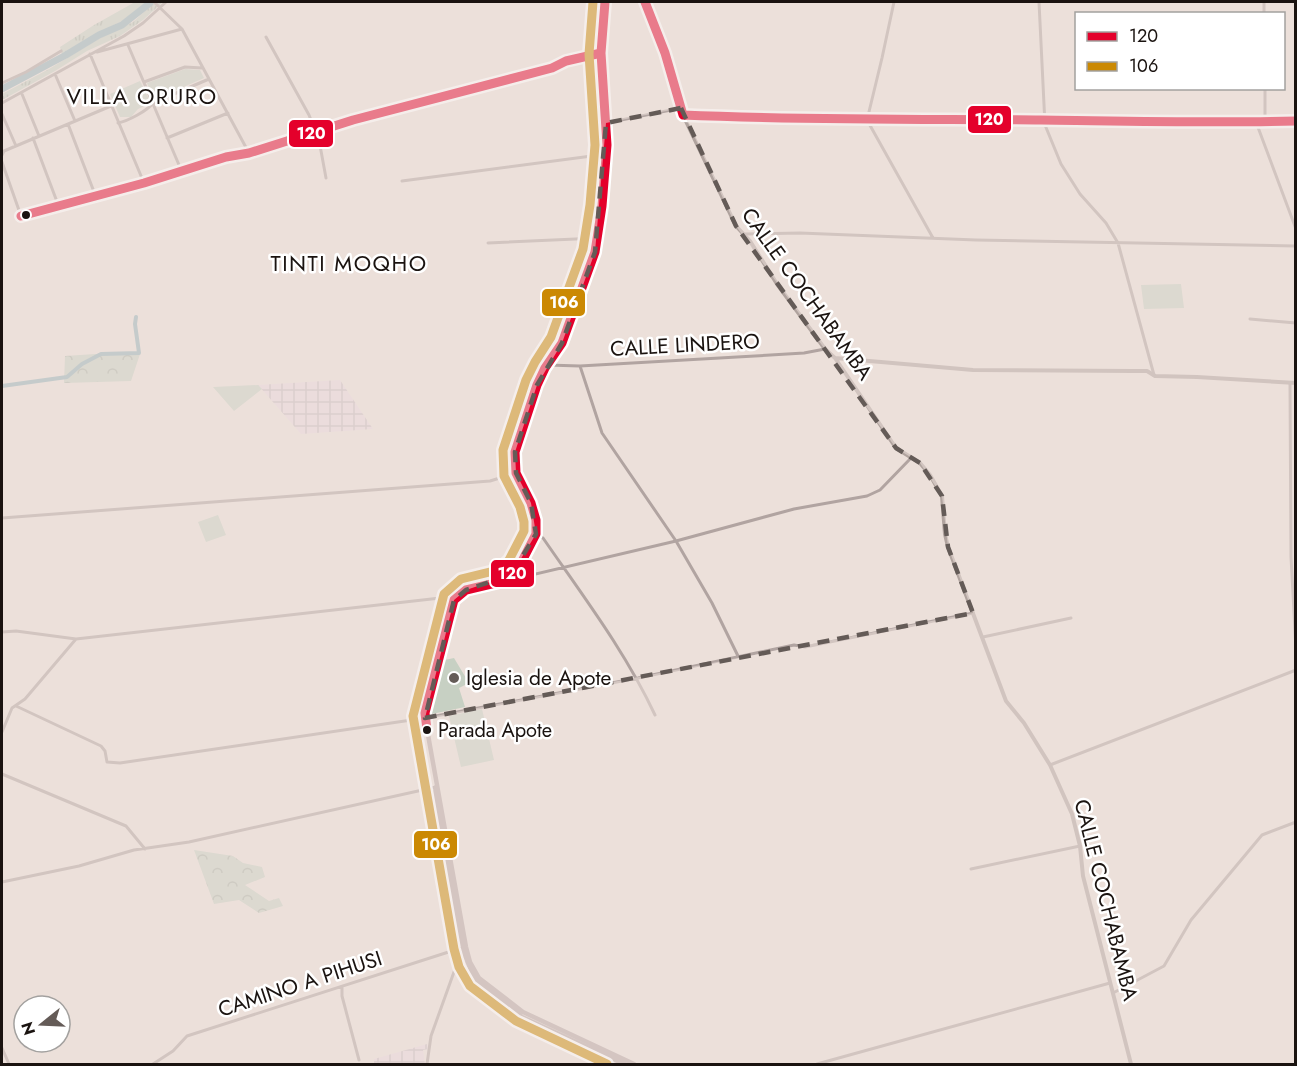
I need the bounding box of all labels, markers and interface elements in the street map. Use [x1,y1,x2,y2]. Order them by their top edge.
legend [1075,12,1285,90]
text: 120 [1129,23,1158,49]
text: 106 [1129,53,1158,79]
district label: VILLA ORURO [66,80,218,112]
line badge: 120 [967,105,1012,134]
text: 120 [974,108,1004,131]
line badge: 120 [288,119,334,148]
text: 120 [296,122,326,145]
street label: CALLE COCHABAMBA [734,202,880,386]
unlabelled marker [20,209,32,221]
district label: TINTI MOQHO [270,247,428,279]
line badge: 106 [541,288,586,317]
text: 106 [549,291,579,314]
street label: CALLE LINDERO [609,326,761,364]
line badge: 120 [490,559,535,588]
text: 120 [497,562,527,585]
place label: Iglesia de Apote [466,663,612,693]
marker: Iglesia de Apote [447,671,461,685]
place label: Parada Apote [438,716,552,745]
marker: Parada Apote [421,724,433,736]
street label: CALLE COCHABAMBA [1066,796,1146,1004]
line badge: 106 [413,830,458,859]
text: 106 [421,833,451,856]
street label: CAMINO A PIHUSI [214,943,386,1025]
north arrow [12,994,72,1054]
text: N [15,1019,41,1038]

